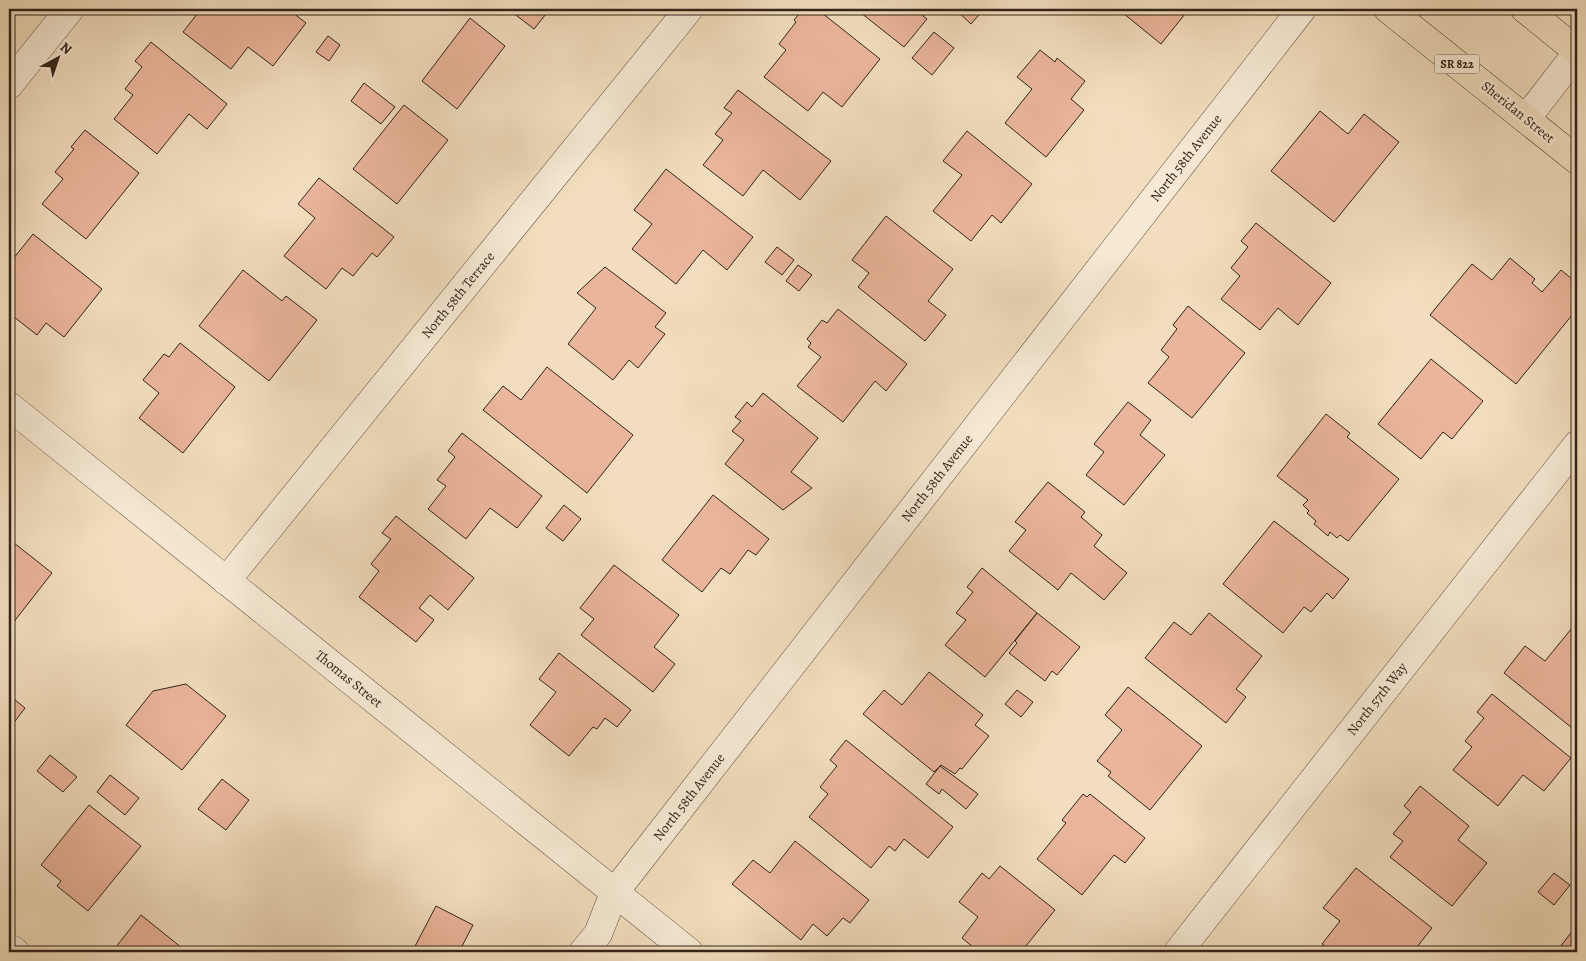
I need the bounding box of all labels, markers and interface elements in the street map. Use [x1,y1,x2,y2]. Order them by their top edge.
north arrow [32,32,82,82]
text: N [56,38,76,59]
road number: SR 822 [1434,54,1480,74]
street label: Sheridan Street [1477,77,1559,148]
street label: North 58th Avenue [1146,110,1226,206]
street label: North 58th Terrace [417,247,499,343]
street label: North 58th Avenue [897,430,977,526]
street label: Thomas Street [311,646,387,712]
street label: North 57th Way [1342,658,1412,740]
street label: North 58th Avenue [649,749,729,845]

